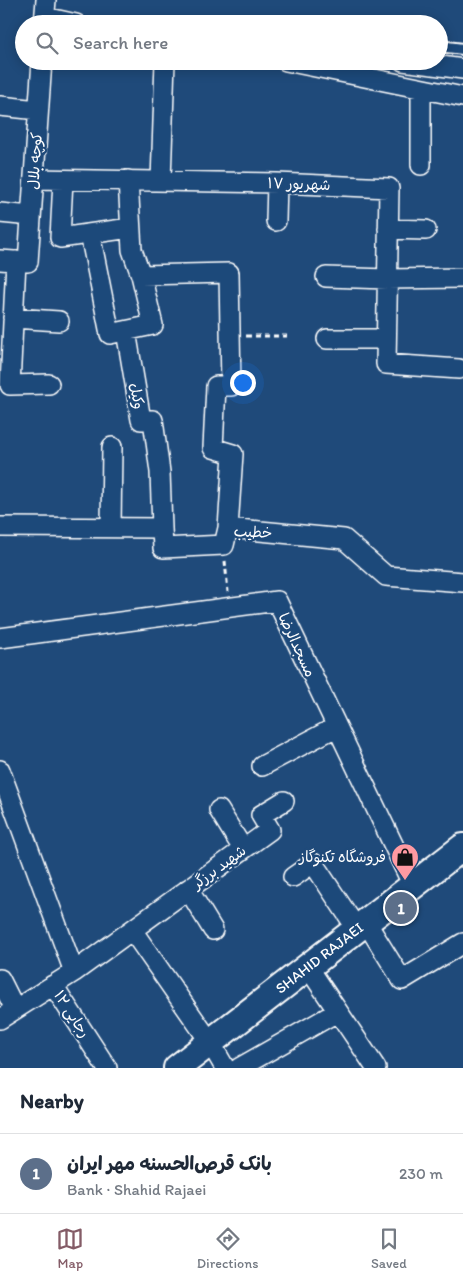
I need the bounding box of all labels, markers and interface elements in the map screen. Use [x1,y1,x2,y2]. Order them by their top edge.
search box [15,15,448,70]
icon: search [33,29,61,57]
text: Search here [73,31,168,54]
street label: کوچه بلال [24,132,47,190]
street label: ۱۷ شهریور [267,174,331,194]
your location [230,370,256,396]
street label: وکیل [126,381,148,411]
street label: خطیب [233,522,273,542]
street label: مسجدالرضا [274,610,320,680]
street label: شهید برزگر [188,841,250,893]
shop icon: فروشگاه تکنوگاز [390,842,420,881]
place label: فروشگاه تکنوگاز [298,848,386,867]
pin: 1 [385,889,417,927]
street label: SHAHID RAJAEI [272,918,367,997]
street label: رجایی ۱۲ [49,987,94,1042]
text: Nearby [20,1088,84,1113]
text: بانک قرص‌الحسنه مهر ایران [67,1152,272,1175]
text: 1 [32,1164,40,1183]
text: 230 m [399,1164,443,1183]
text: Bank · Shahid Rajaei [67,1180,206,1199]
tab: Map [56,1225,84,1272]
tab: Directions [197,1225,258,1272]
tab: Saved [371,1225,407,1272]

